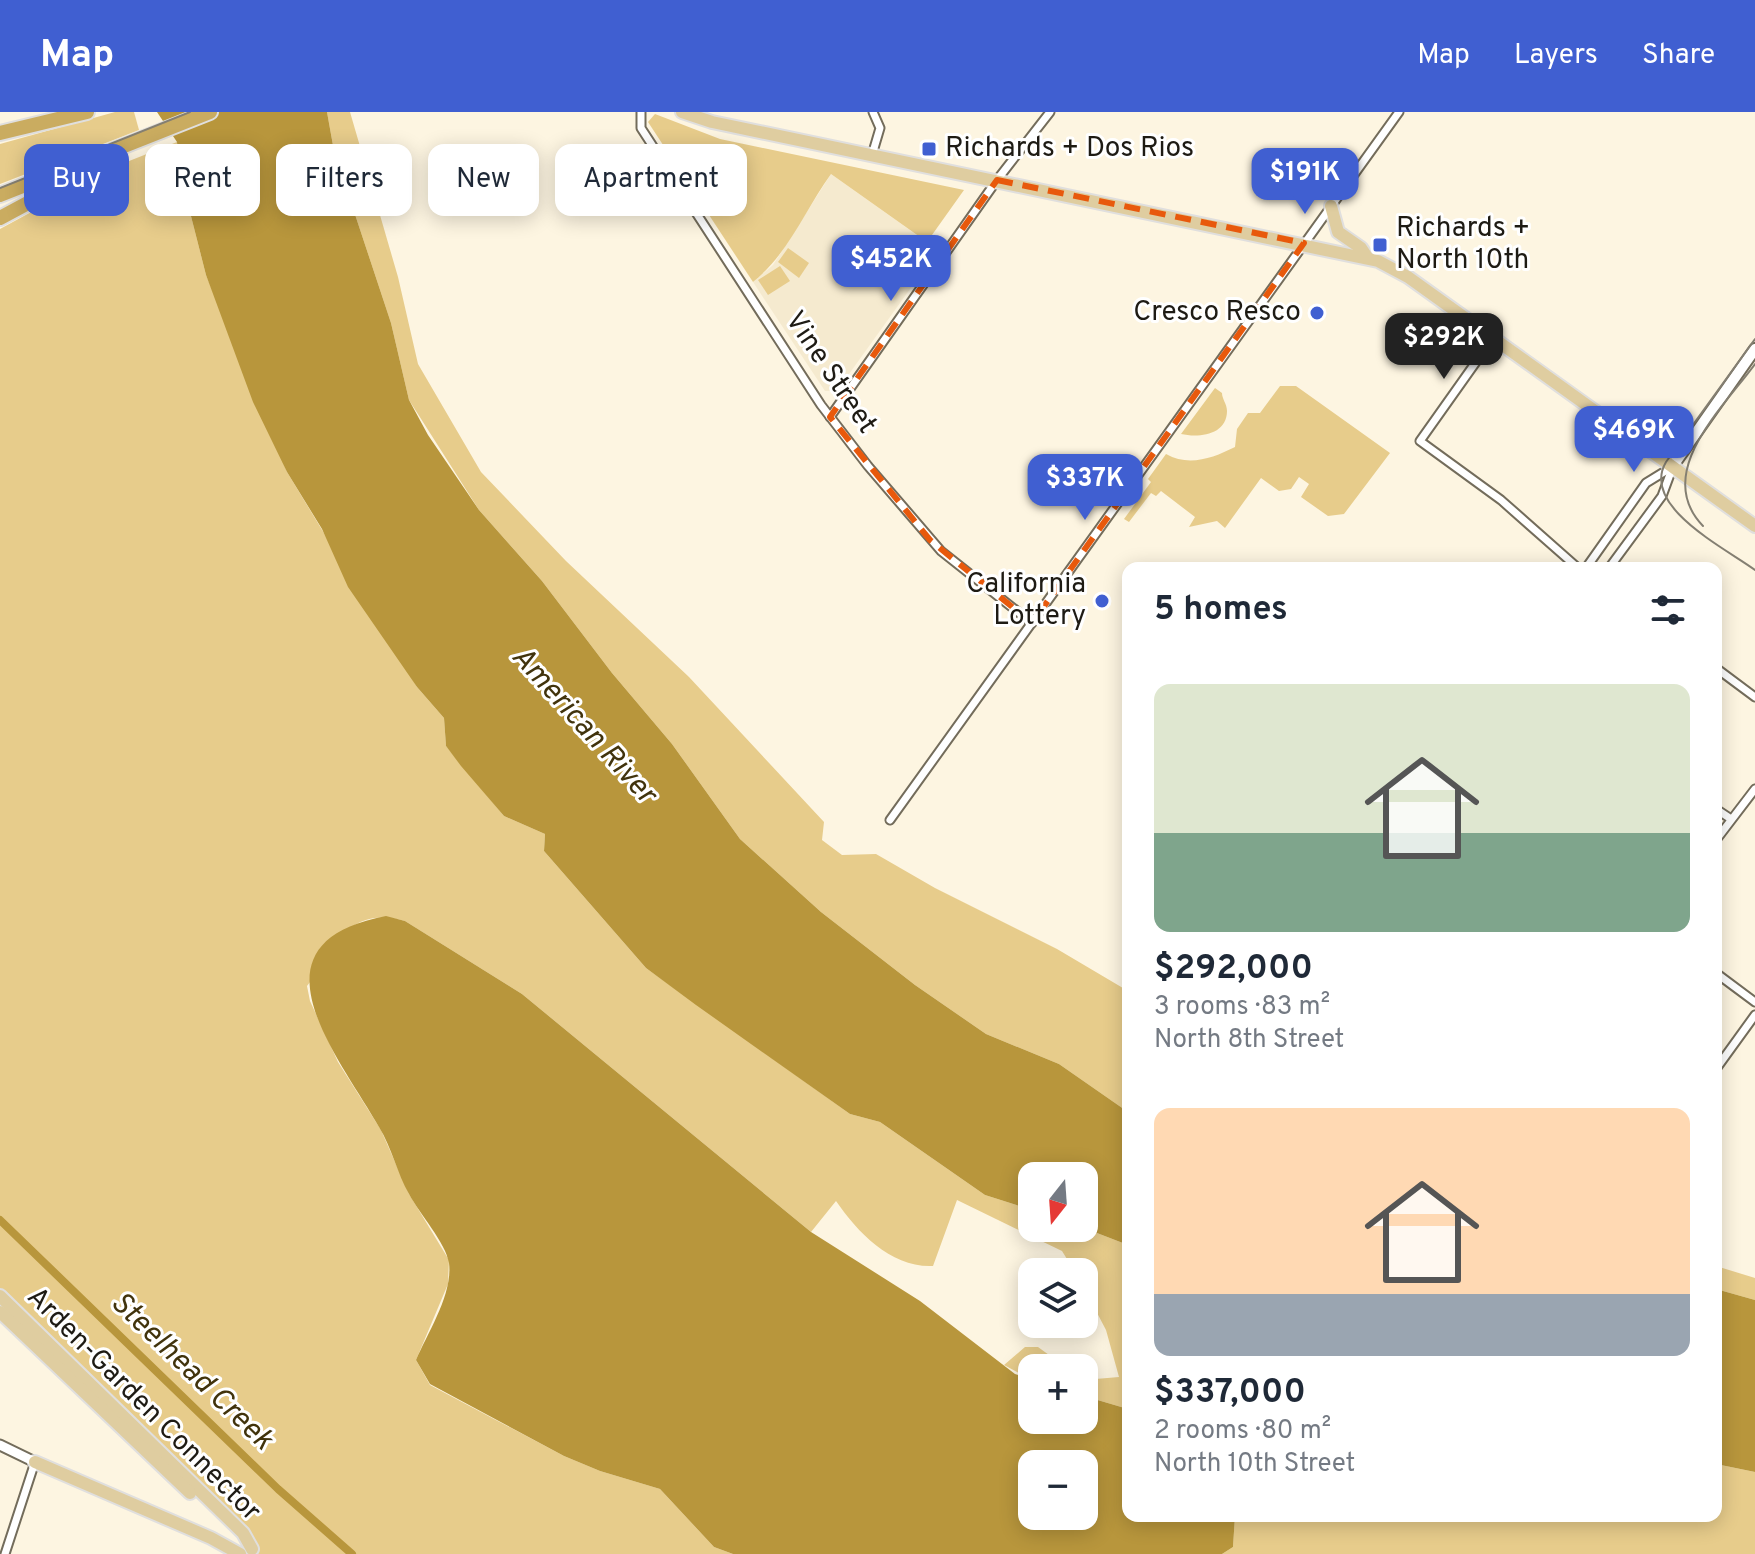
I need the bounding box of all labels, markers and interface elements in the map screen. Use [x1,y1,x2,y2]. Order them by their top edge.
text: Map [40,32,114,81]
text: Map [1417,38,1470,74]
text: Layers [1514,38,1598,74]
text: Share [1642,38,1715,74]
place label: Richards + Dos Rios [945,131,1194,167]
marker: Richards + Dos Rios [920,140,938,158]
chip: Buy [24,144,129,216]
chip: Rent [145,144,260,216]
chip: Filters [276,144,412,216]
chip: New [428,144,539,216]
chip: Apartment [555,144,747,216]
pin: $191K [1249,148,1361,216]
text: $191K [1270,157,1340,190]
place label: Richards + North 10th [1396,211,1530,279]
pin: $452K [835,235,947,303]
marker: Richards + North 10th [1371,236,1389,254]
text: $452K [850,244,932,277]
place label: Cresco Resco [1133,295,1301,331]
marker: Cresco Resco [1308,304,1326,322]
street label: Vine Street [776,305,884,441]
pin: $292K [1388,313,1500,381]
text: $292K [1403,322,1485,355]
pin: $469K [1578,406,1690,474]
text: $469K [1593,415,1675,448]
pin: $337K [1029,454,1141,522]
text: $337K [1046,463,1124,496]
place label: California Lottery [966,567,1086,635]
icon: filters [1646,588,1690,632]
text: 5 homes [1154,589,1288,632]
marker: California Lottery [1093,592,1111,610]
water label: American River [503,640,665,814]
icon: home [1350,736,1494,880]
text: $292,000 [1154,948,1313,991]
text: 3 rooms · 83 m² [1154,991,1330,1024]
text: North 8th Street [1154,1024,1344,1057]
icon: home [1350,1160,1494,1304]
north arrow [1018,1162,1098,1242]
map controls [1018,1162,1098,1530]
button: layers [1018,1258,1098,1338]
street label: Arden-Garden Connector [18,1280,268,1530]
water label: Steelhead Creek [102,1285,281,1460]
button: + [1018,1354,1098,1434]
text: $337,000 [1154,1372,1306,1415]
text: 2 rooms · 80 m² [1154,1415,1331,1448]
text: North 10th Street [1154,1448,1355,1481]
button: − [1018,1450,1098,1530]

